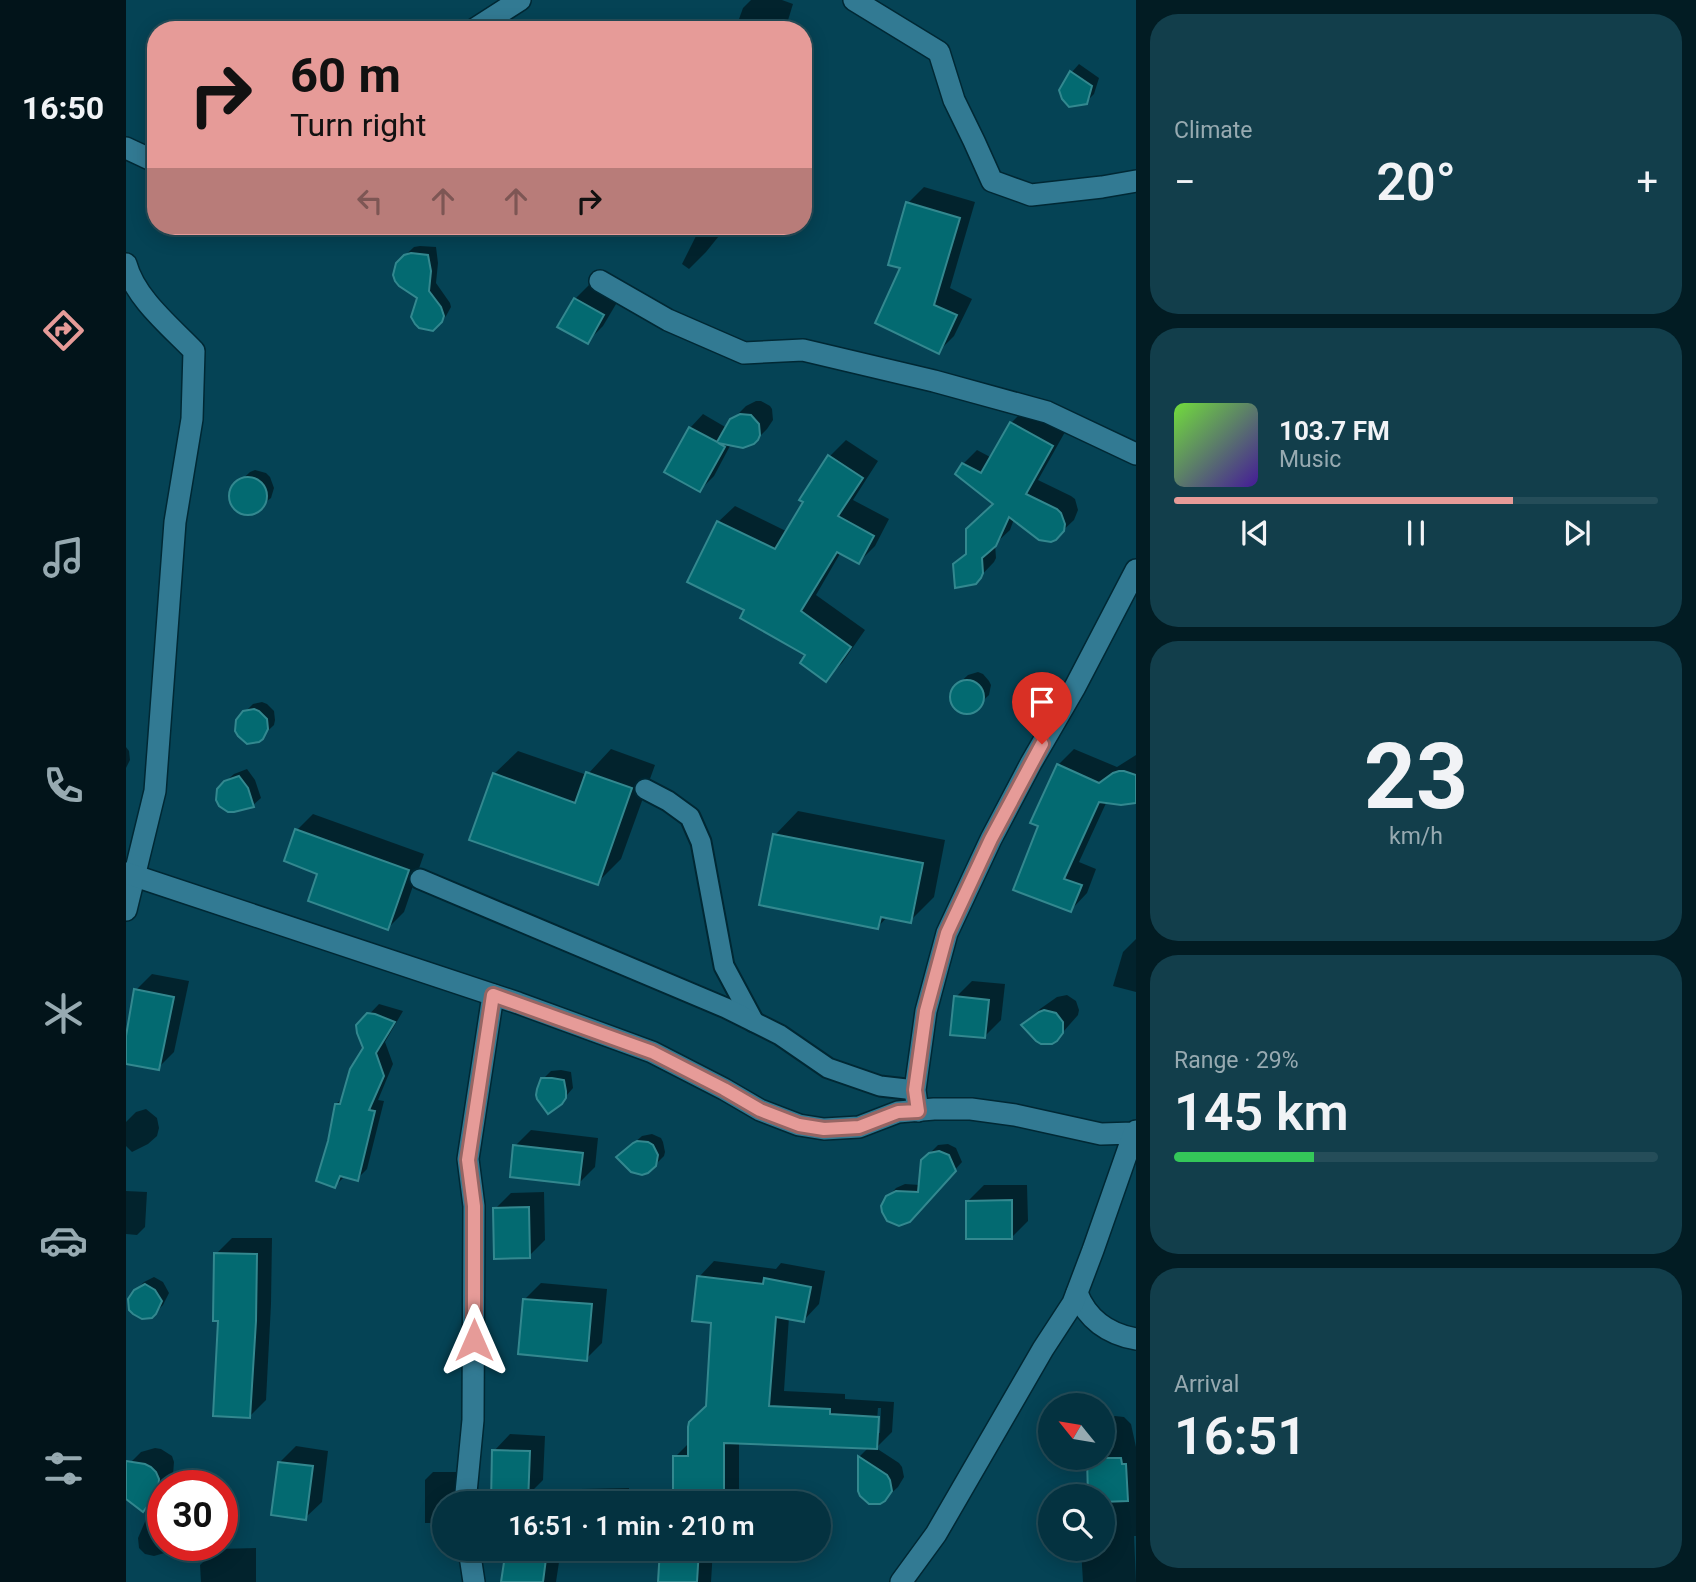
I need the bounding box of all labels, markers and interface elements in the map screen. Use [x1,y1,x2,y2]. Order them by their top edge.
text: 60 m [290,47,401,104]
icon: right [175,49,266,140]
text: 16:50 [22,89,104,127]
text: Turn right [290,106,426,144]
text: Climate [1174,117,1253,144]
text: 20° [1376,152,1456,213]
text: − [1174,160,1196,204]
text: + [1636,160,1658,204]
icon: left [351,182,389,220]
icon: ahead [424,182,462,220]
icon: ahead [497,182,535,220]
icon: right [570,182,608,220]
icon: directions [39,306,88,355]
text: 103.7 FM [1279,416,1390,446]
text: Music [1279,446,1341,473]
icon: previous [1236,514,1274,552]
icon: pause [1397,514,1435,552]
icon: next [1558,514,1596,552]
icon: music [39,533,88,582]
pin [1012,672,1072,744]
icon: arrive [1023,683,1061,721]
text: 23 [1364,724,1468,830]
icon: phone [39,761,88,810]
text: km/h [1389,823,1443,850]
icon: climate [39,989,88,1038]
text: Range · 29% [1174,1047,1299,1074]
text: 145 km [1174,1082,1349,1143]
icon: car [39,1216,88,1265]
position arrow [437,1303,511,1377]
text: Arrival [1174,1371,1239,1398]
north arrow [1038,1393,1115,1470]
map controls [1038,1393,1115,1561]
text: 16:51 [1174,1406,1307,1467]
icon: filters [39,1444,88,1493]
speed limit sign: 30 [147,1470,238,1561]
button: search [1038,1484,1115,1561]
text: 16:51 · 1 min · 210 m [508,1511,755,1541]

